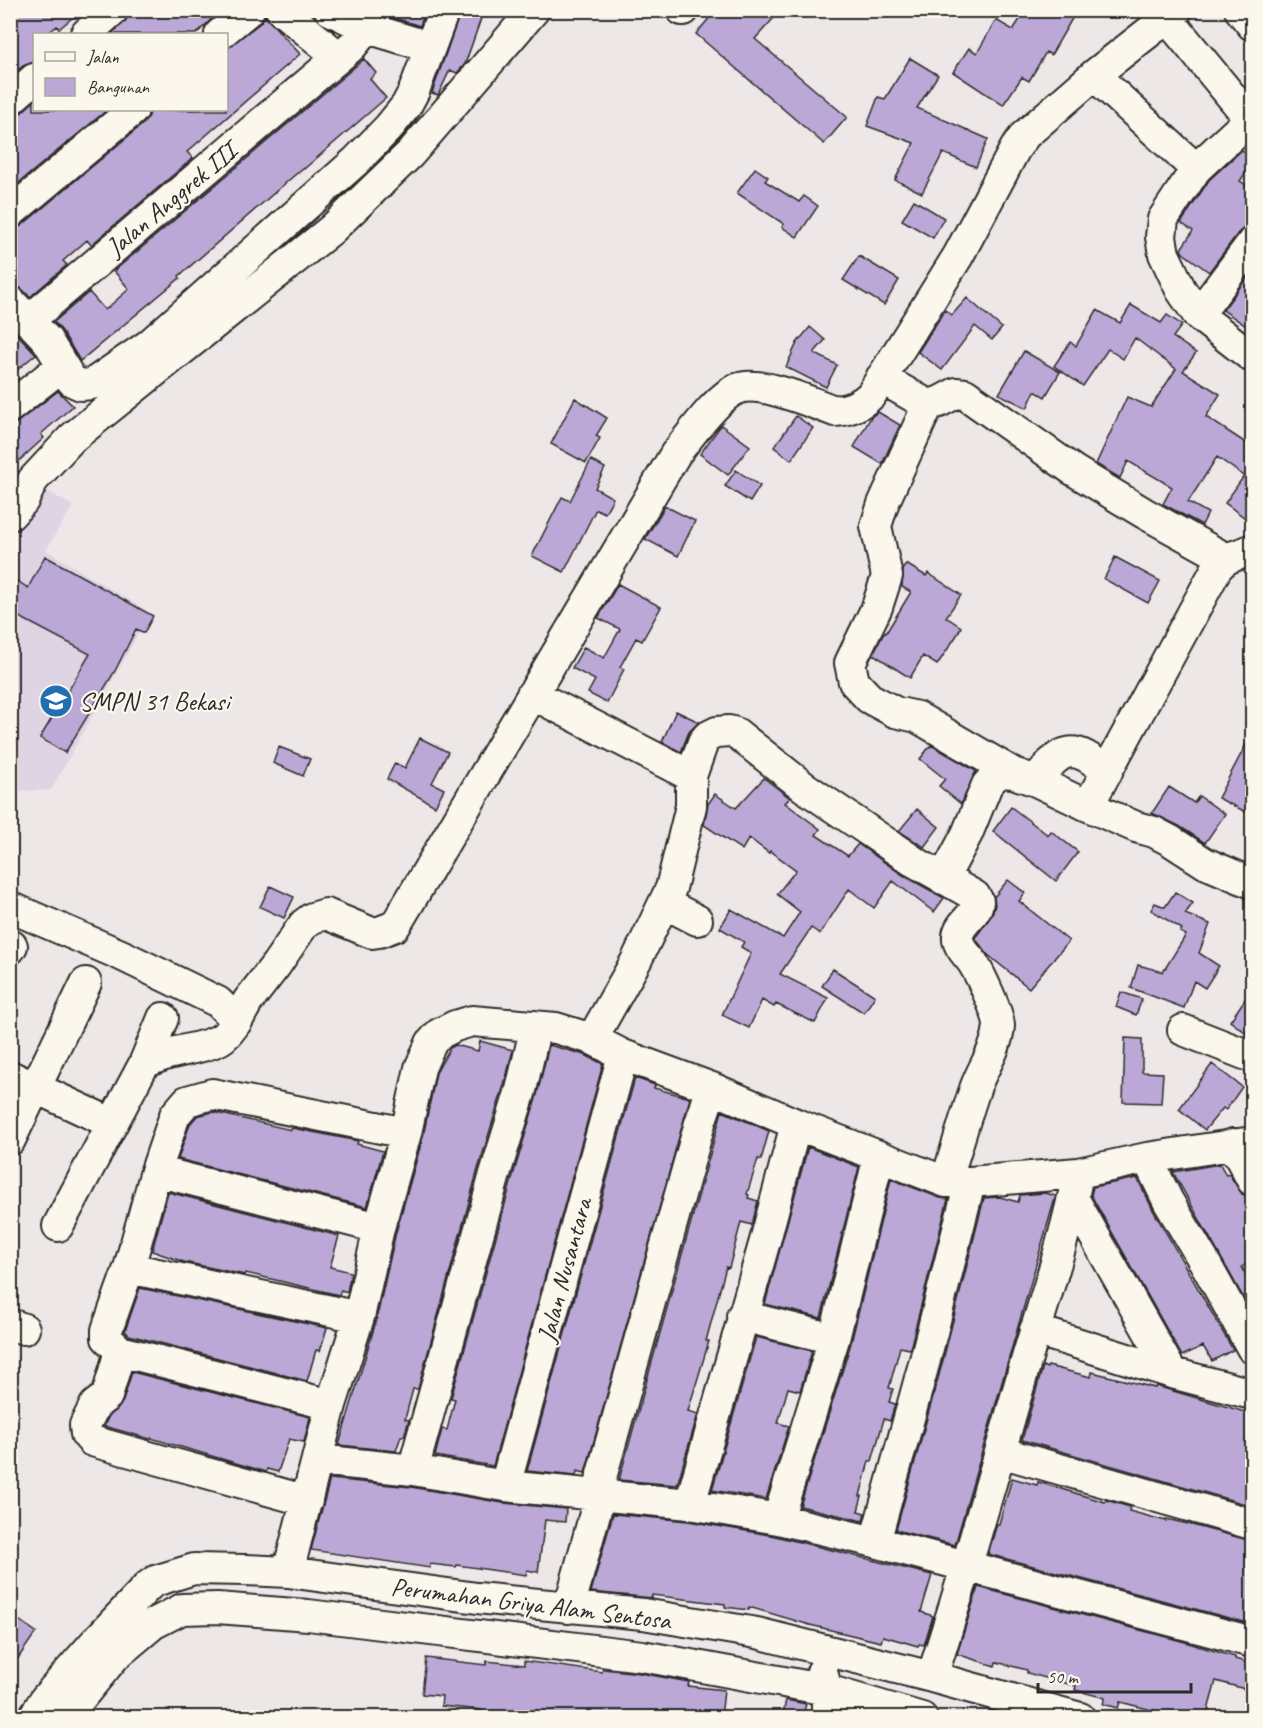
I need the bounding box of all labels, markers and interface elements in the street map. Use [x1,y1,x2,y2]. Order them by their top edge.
legend [33,33,228,111]
text: Jalan [86,46,119,68]
text: Bangunan [87,76,150,98]
street label: Jalan Anggrek III [98,132,248,265]
school or university icon: SMPN 31 Bekasi [38,683,74,719]
place label: SMPN 31 Bekasi [79,685,232,718]
street label: Jalan Nusantara [529,1193,600,1347]
street label: Perumahan Griya Alam Sentosa [389,1570,674,1637]
scale bar [1038,1656,1191,1694]
text: 50 m [1047,1666,1080,1688]

